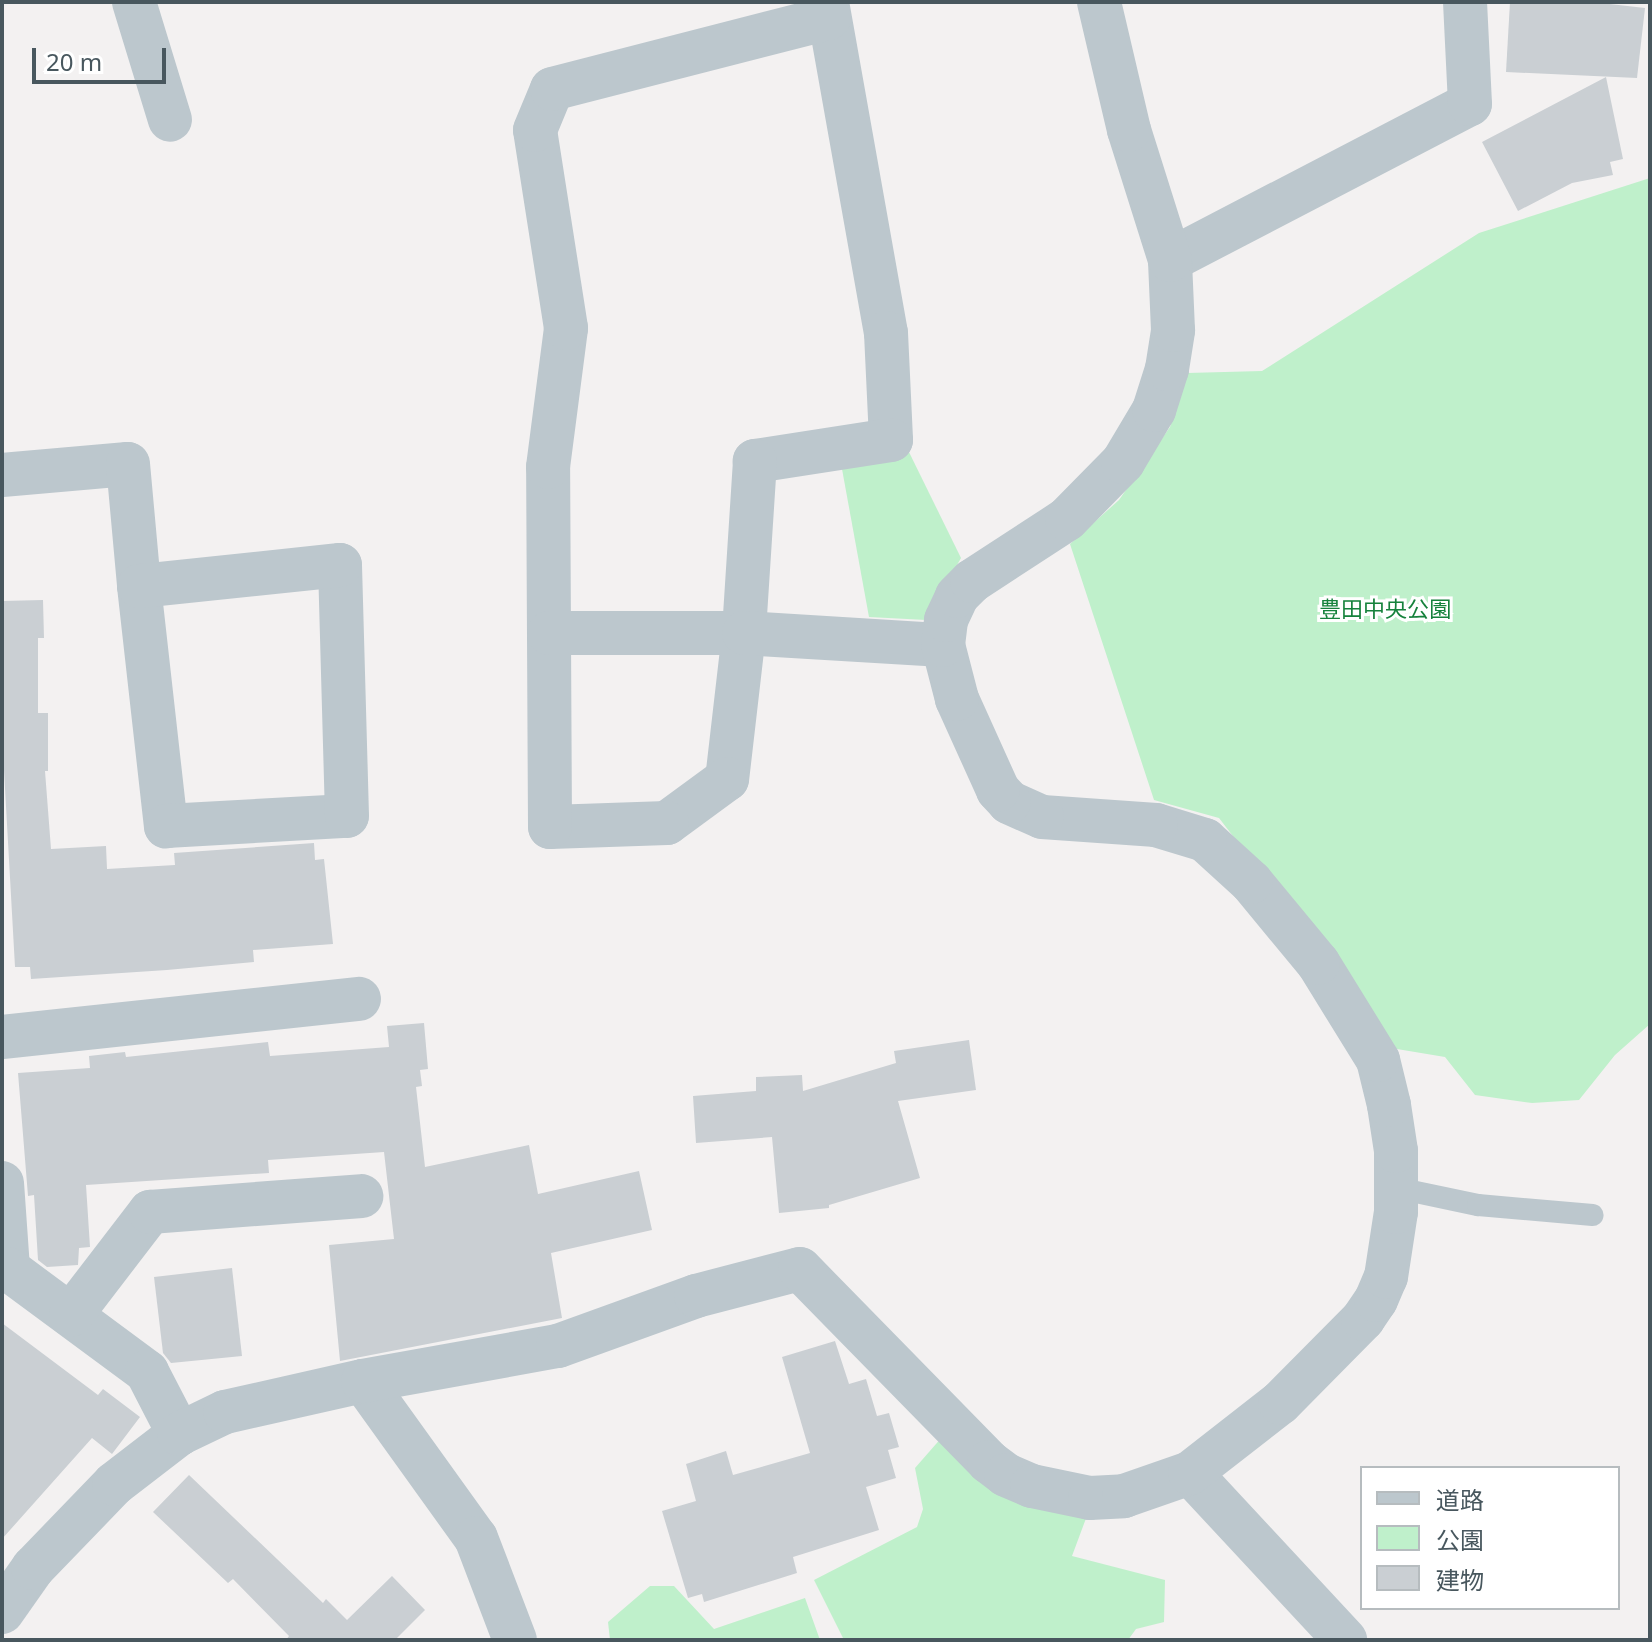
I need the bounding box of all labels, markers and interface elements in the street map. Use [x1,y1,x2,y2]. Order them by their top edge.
scale bar [36,32,170,82]
text: 20 m [46,45,102,78]
park label: 豊田中央公園 [1319,596,1451,622]
legend [1360,1466,1620,1610]
text: 道路 [1436,1483,1484,1516]
text: 公園 [1436,1523,1484,1556]
text: 建物 [1436,1563,1484,1596]

